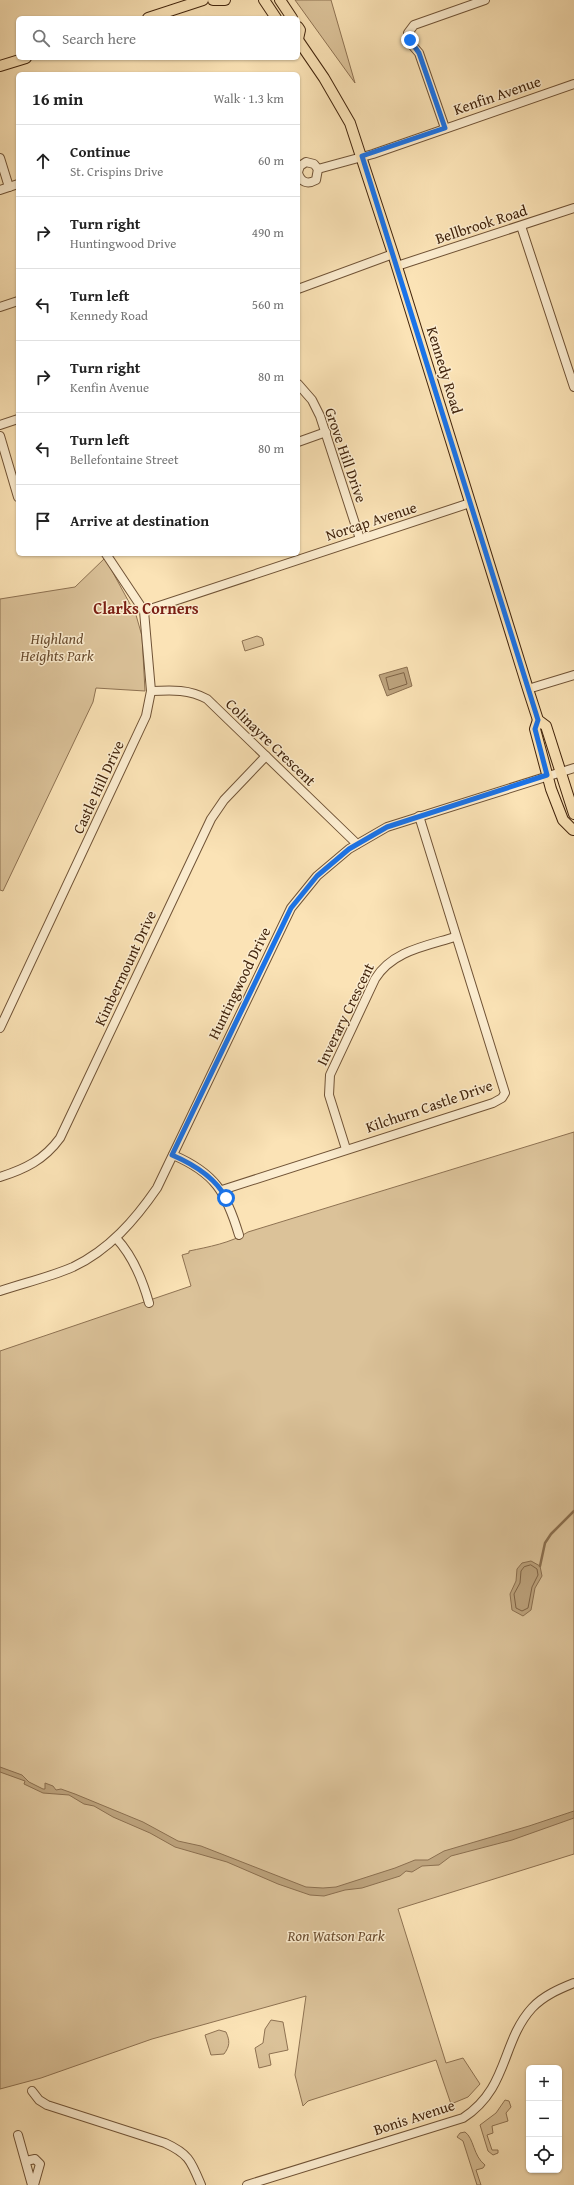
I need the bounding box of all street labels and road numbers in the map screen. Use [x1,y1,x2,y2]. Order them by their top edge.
street label: Kenfin Avenue [450,70,544,120]
street label: Bellbrook Road [432,199,530,249]
street label: Kennedy Road [422,324,468,416]
street label: Grove Hill Drive [320,405,372,505]
street label: Norcap Avenue [323,496,419,546]
street label: Colinayre Crescent [221,693,321,791]
street label: Castle Hill Drive [67,737,129,837]
street label: Kimbermount Drive [89,907,161,1029]
street label: Huntingwood Drive [203,923,275,1043]
street label: Inverary Crescent [311,959,379,1069]
street label: Kilchurn Castle Drive [363,1074,495,1138]
street label: Bonis Avenue [371,2094,457,2140]

